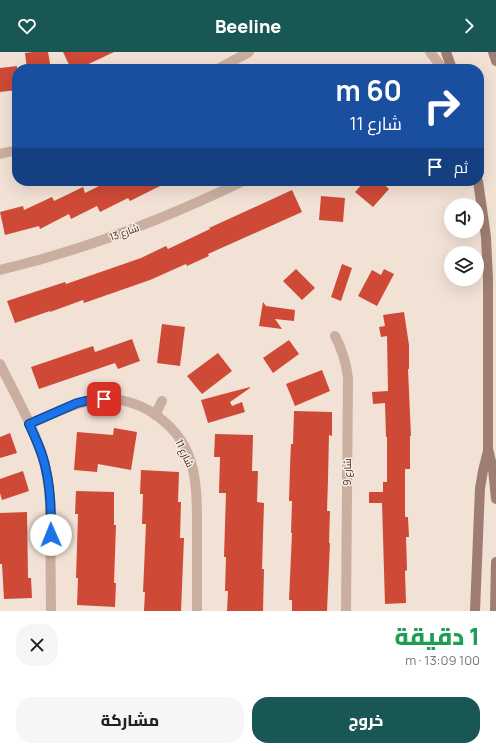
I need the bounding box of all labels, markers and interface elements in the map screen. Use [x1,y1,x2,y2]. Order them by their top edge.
text: Beeline [215,14,281,38]
icon: heart [16,15,38,37]
icon: forward [458,15,480,37]
text: 60 m [335,71,402,109]
icon: right [416,80,468,132]
text: شارع 11 [349,111,402,135]
icon: arrive [424,156,446,178]
text: ثم [454,157,468,178]
map controls [444,198,484,286]
button: sound [444,198,484,238]
street label: شارع 13 [107,220,141,244]
button: layers [444,246,484,286]
pin [87,382,121,416]
icon: arrive [93,388,115,410]
street label: شارع 11 [172,437,198,469]
street label: شارع 9 [340,458,354,486]
position arrow [30,514,72,556]
text: 1 دقيقة [395,619,480,652]
button: close [16,624,58,666]
text: 100 m · 13:09 [405,651,480,669]
button: مشاركة [16,697,244,743]
button: خروج [252,697,480,743]

